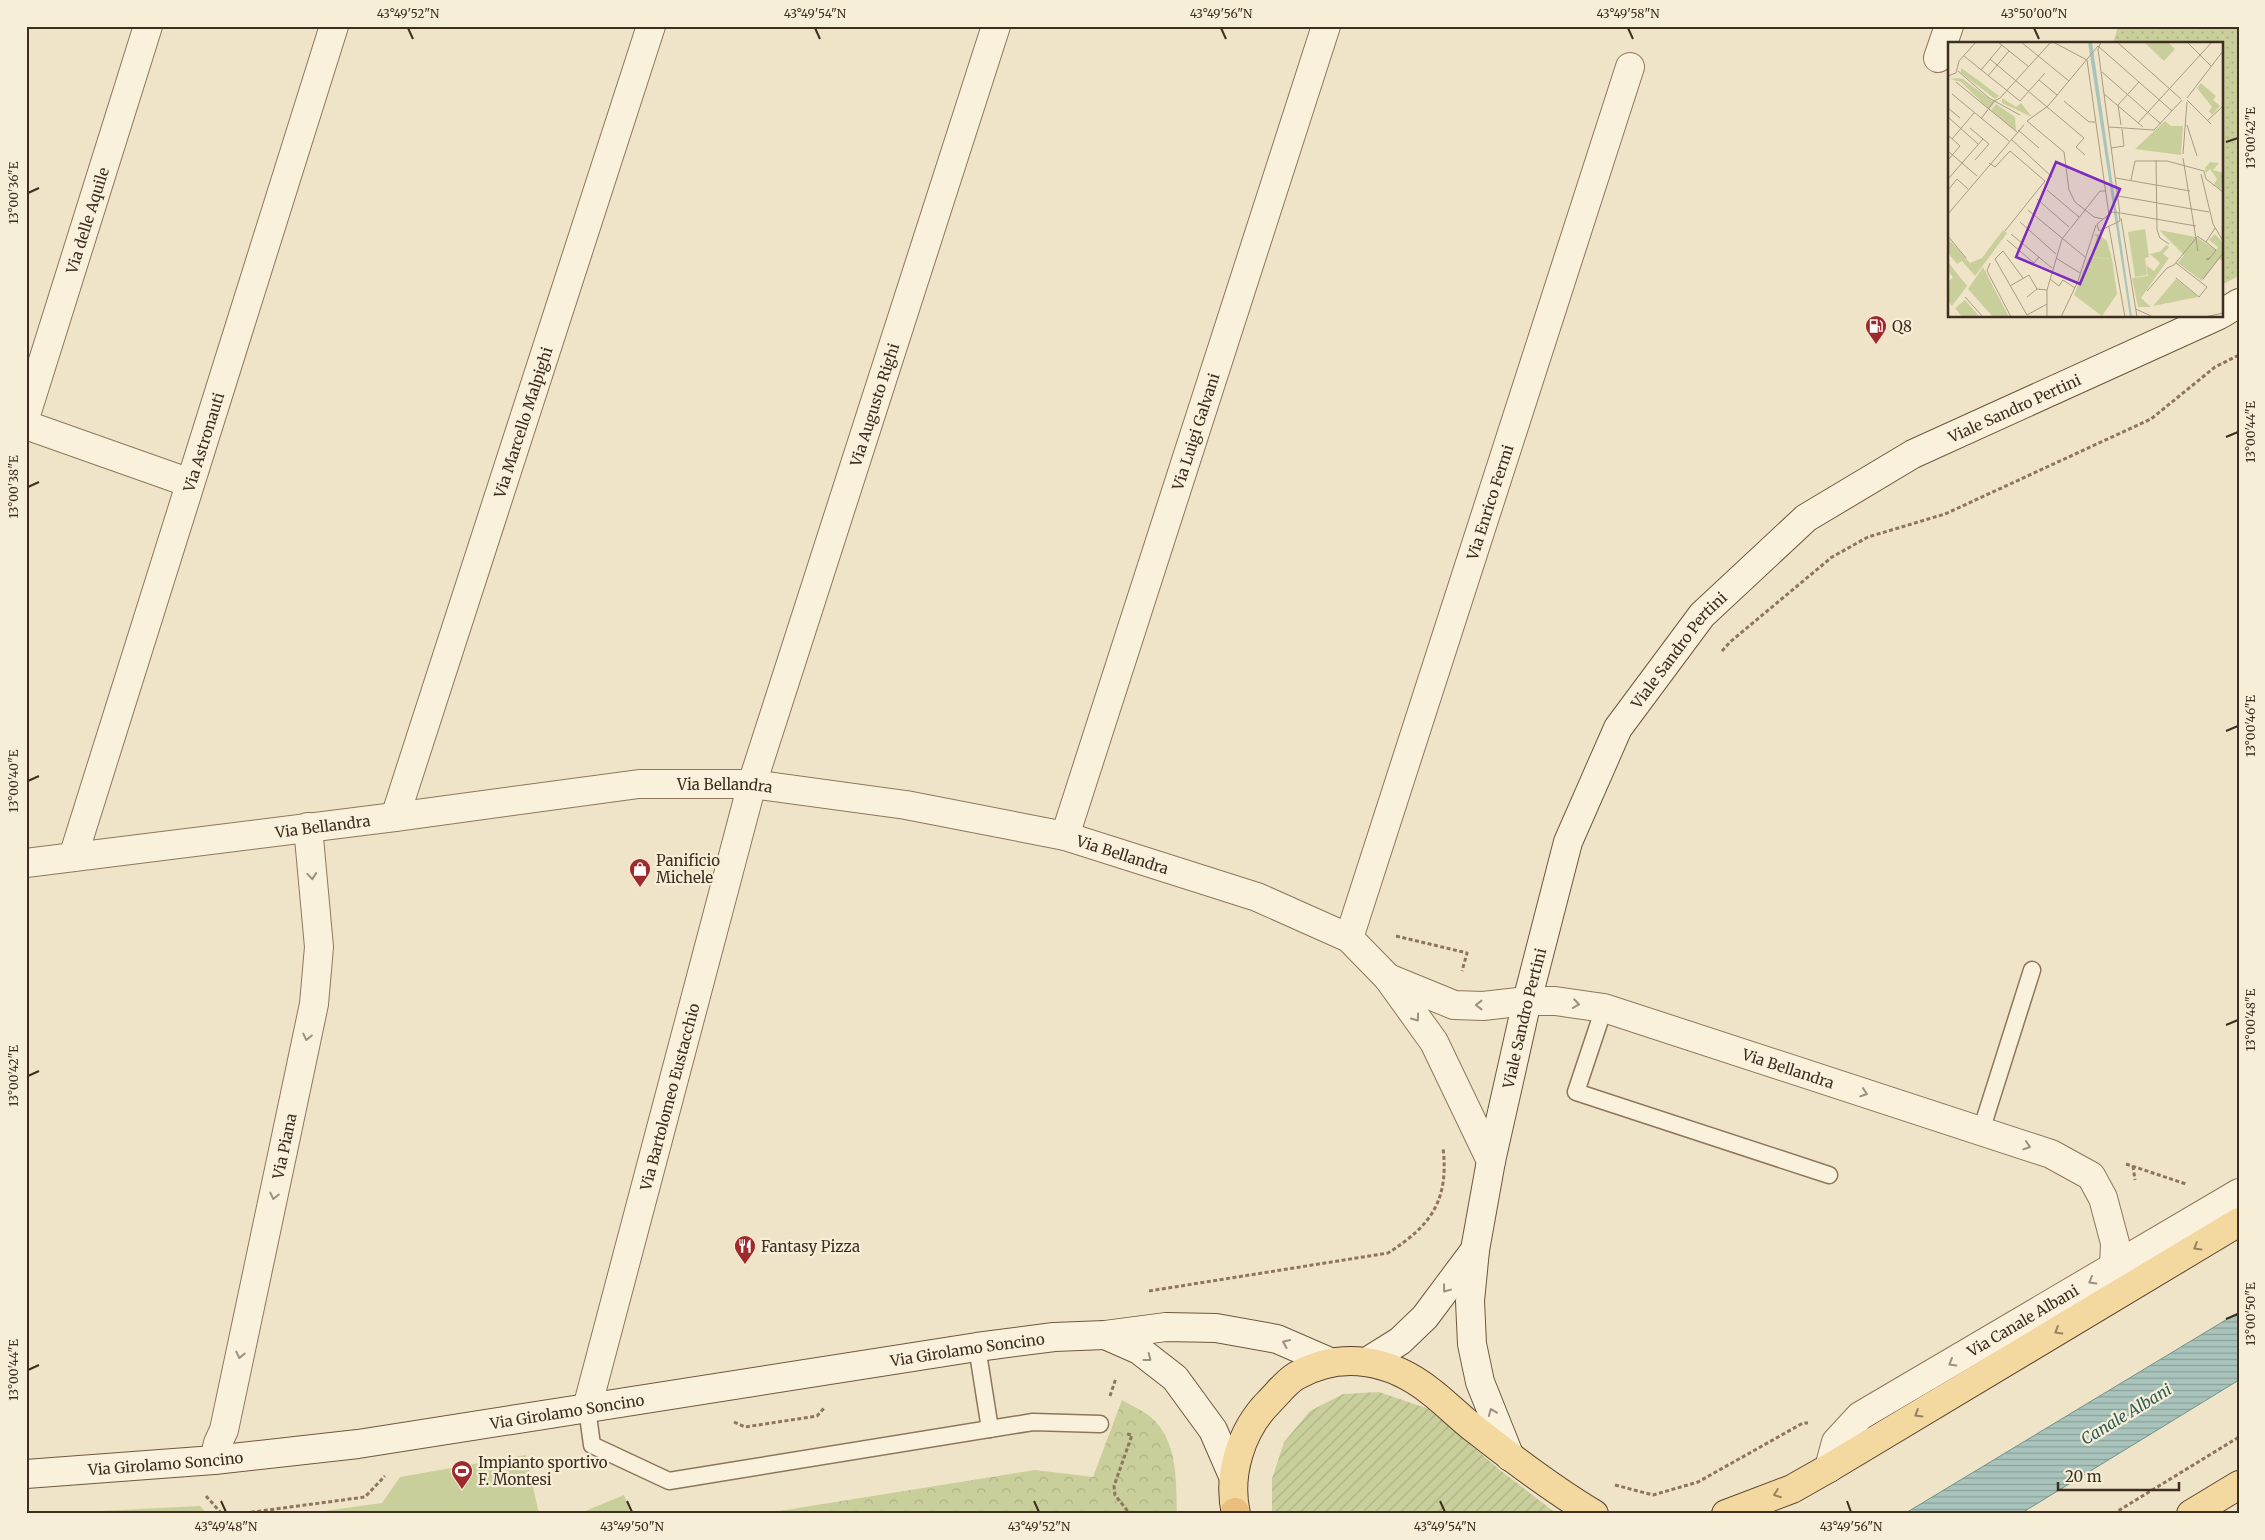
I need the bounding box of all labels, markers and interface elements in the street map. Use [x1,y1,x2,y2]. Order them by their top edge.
text: 43°49'52"N [377,6,440,21]
text: 43°49'54"N [784,6,847,21]
text: 43°49'56"N [1190,6,1253,21]
text: 43°49'58"N [1596,6,1660,21]
text: 43°50'00"N [2001,6,2068,21]
inset map [1948,42,2222,318]
text: 13°00'42"E [2243,107,2258,169]
text: 13°00'36"E [6,161,21,224]
street label: Via delle Aquile [61,165,113,277]
fuel station icon: Q8 [1864,314,1888,345]
place label: Q8 [1892,317,1912,336]
street label: Via Augusto Righi [845,340,903,470]
street label: Via Marcello Malpighi [489,344,556,501]
street label: Via Luigi Galvani [1167,370,1223,493]
street label: Viale Sandro Pertini [1944,370,2084,447]
street label: Via Astronauti [179,390,228,495]
text: 13°00'44"E [2243,401,2258,463]
street label: Via Enrico Fermi [1462,442,1517,563]
text: 13°00'38"E [6,455,21,519]
street label: Viale Sandro Pertini [1626,588,1730,713]
text: 13°00'46"E [2243,695,2258,757]
text: 13°00'40"E [6,749,21,812]
street label: Via Bellandra [676,774,774,796]
street label: Via Bellandra [273,811,371,841]
street label: Via Bellandra [1073,830,1171,878]
place label: Panificio Michele [656,851,720,887]
shop icon: Panificio Michele [628,857,652,888]
one-way arrow [307,872,318,880]
street label: Viale Sandro Pertini [1498,946,1550,1091]
text: 13°00'48"E [2243,988,2258,1051]
one-way arrow [1572,998,1580,1009]
one-way arrow [1474,1000,1482,1010]
street label: Via Bartolomeo Eustacchio [635,1001,703,1193]
one-way arrow [1410,1012,1419,1022]
one-way arrow [302,1032,313,1041]
street label: Via Bellandra [1739,1044,1837,1092]
text: 13°00'42"E [6,1045,21,1107]
one-way arrow [1860,1087,1868,1097]
street label: Via Piana [268,1111,300,1182]
one-way arrow [2022,1141,2031,1151]
one-way arrow [269,1191,279,1200]
restaurant icon: Fantasy Pizza [733,1234,757,1265]
place label: Fantasy Pizza [761,1237,860,1256]
one-way arrow [2193,1241,2202,1251]
one-way arrow [2088,1274,2097,1284]
street label: Via Canale Albani [1963,1280,2082,1361]
text: 13°00'50"E [2243,1282,2258,1346]
one-way arrow [1443,1283,1452,1293]
one-way arrow [2054,1324,2063,1334]
street label: Via Girolamo Soncino [888,1329,1046,1370]
one-way arrow [1282,1338,1291,1349]
text: 13°00'44"E [6,1339,21,1401]
one-way arrow [235,1350,246,1359]
one-way arrow [1142,1352,1151,1360]
one-way arrow [1948,1356,1957,1366]
water label: Canale Albani [2077,1379,2175,1449]
street label: Via Girolamo Soncino [488,1390,646,1433]
one-way arrow [1488,1408,1498,1417]
one-way arrow [1915,1408,1924,1418]
street label: Via Girolamo Soncino [86,1447,244,1479]
place label: Impianto sportivo F. Montesi [478,1453,608,1489]
sports icon: Impianto sportivo F. Montesi [450,1459,474,1490]
scale bar [2058,1460,2179,1492]
text: 20 m [2065,1467,2102,1486]
one-way arrow [1773,1488,1782,1499]
text: 43°49'48"N [195,1519,258,1534]
text: 43°49'50"N [600,1519,665,1534]
text: 43°49'52"N [1008,1519,1071,1534]
text: 43°49'54"N [1414,1519,1477,1534]
text: 43°49'56"N [1820,1519,1883,1534]

